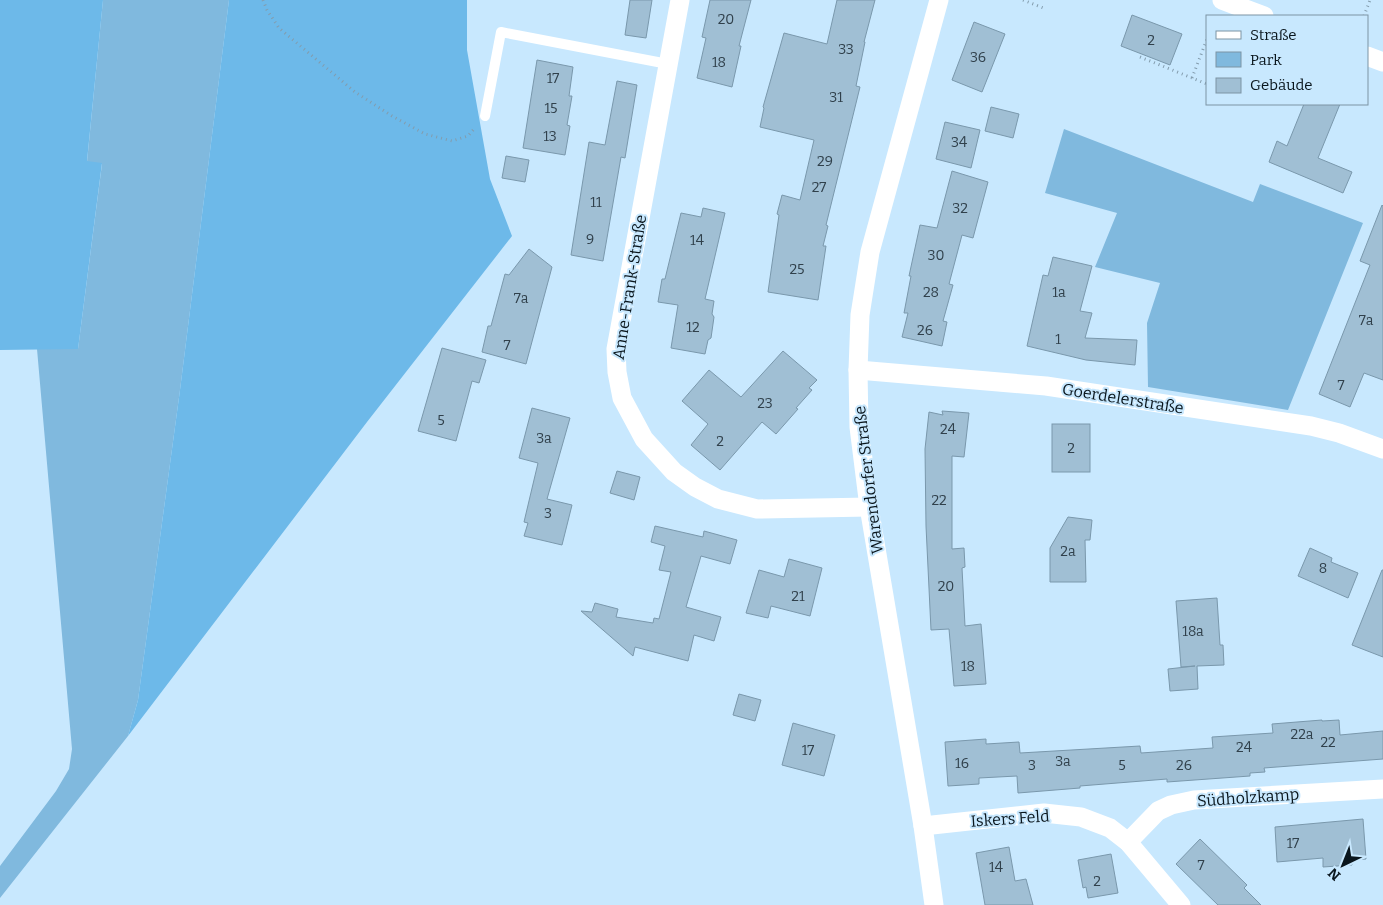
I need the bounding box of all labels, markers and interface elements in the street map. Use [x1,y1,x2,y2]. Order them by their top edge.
house number: 20 [718,11,734,28]
legend [1206,15,1368,105]
text: Straße [1250,26,1296,44]
house number: 2 [1147,32,1155,49]
house number: 33 [838,41,854,58]
house number: 36 [970,49,986,66]
text: Park [1250,51,1282,69]
house number: 18 [712,54,726,71]
house number: 17 [547,70,559,87]
text: Gebäude [1250,76,1313,94]
house number: 31 [829,89,843,106]
house number: 15 [544,100,558,117]
house number: 13 [543,128,557,145]
house number: 34 [951,134,967,151]
house number: 29 [817,153,833,170]
house number: 27 [812,179,826,196]
house number: 11 [590,194,602,211]
house number: 32 [952,200,968,217]
street label: Anne-Frank-Straße [609,213,650,361]
house number: 9 [586,231,594,248]
house number: 14 [690,232,704,249]
house number: 30 [928,247,944,264]
house number: 25 [789,261,805,278]
house number: 28 [923,284,939,301]
house number: 1a [1052,284,1066,301]
house number: 7a [514,290,529,307]
house number: 7a [1359,312,1374,329]
house number: 12 [686,319,700,336]
house number: 26 [917,322,933,339]
house number: 1 [1055,331,1061,348]
house number: 7 [503,337,511,354]
house number: 7 [1337,377,1345,394]
street label: Goerdelerstraße [1061,380,1185,417]
house number: 23 [757,395,773,412]
street label: Warendorfer Straße [850,405,887,555]
house number: 5 [437,412,445,429]
house number: 24 [940,421,956,438]
house number: 3a [536,430,552,447]
house number: 2 [716,433,724,450]
house number: 2 [1067,440,1075,457]
house number: 22 [931,492,947,509]
house number: 3 [544,505,552,522]
house number: 2a [1060,543,1076,560]
house number: 8 [1319,560,1327,577]
house number: 20 [938,578,954,595]
house number: 21 [791,588,805,605]
house number: 18a [1182,623,1204,640]
house number: 18 [961,658,975,675]
house number: 22a [1291,726,1314,743]
house number: 22 [1320,734,1336,751]
house number: 24 [1236,739,1252,756]
house number: 17 [802,742,814,759]
house number: 3a [1055,753,1071,770]
house number: 16 [955,755,969,772]
house number: 3 [1028,757,1036,774]
house number: 5 [1118,757,1126,774]
house number: 26 [1176,757,1192,774]
street label: Südholzkamp [1196,784,1300,811]
street label: Iskers Feld [970,806,1051,831]
house number: 17 [1287,835,1299,852]
north arrow [1318,840,1368,890]
house number: 7 [1197,857,1205,874]
house number: 14 [989,859,1003,876]
text: N [1325,864,1344,884]
house number: 2 [1093,873,1101,890]

